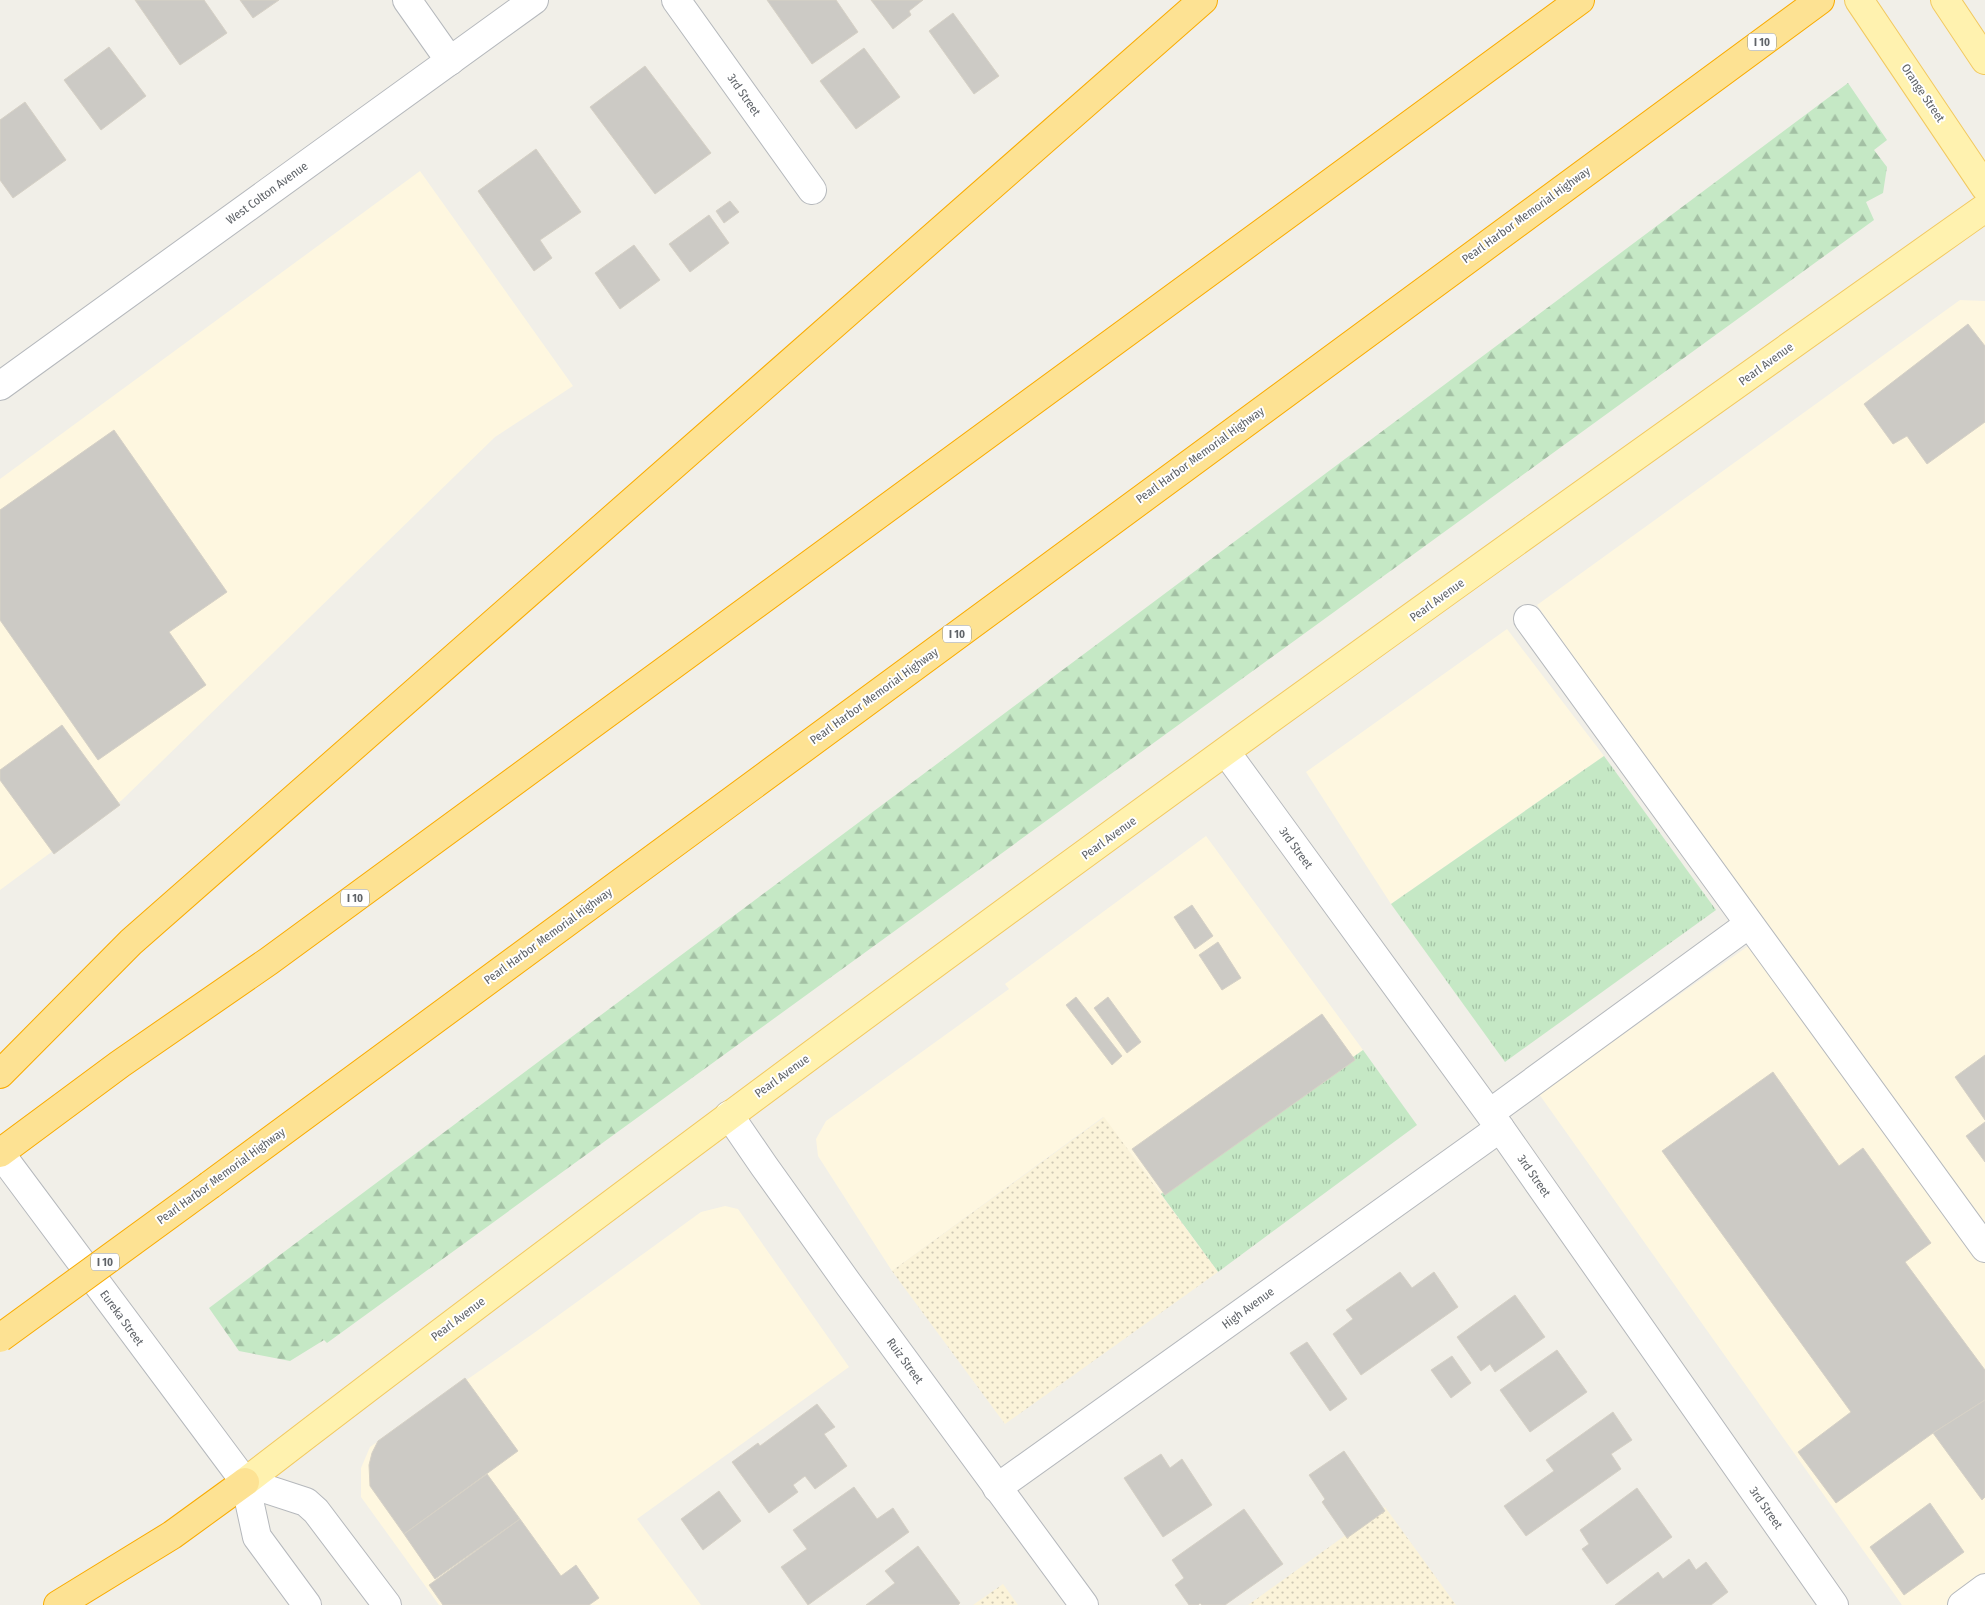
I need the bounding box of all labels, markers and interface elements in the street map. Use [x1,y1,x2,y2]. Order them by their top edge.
road number: I 10 [1748,34,1776,51]
street label: Orange Street [1898,61,1948,125]
street label: 3rd Street [724,71,764,119]
street label: West Colton Avenue [224,159,311,227]
street label: Pearl Harbor Memorial Highway [1459,163,1593,266]
street label: Pearl Avenue [1736,340,1796,388]
street label: Pearl Harbor Memorial Highway [1133,403,1267,506]
street label: Pearl Avenue [1407,576,1467,624]
road number: I 10 [943,626,971,642]
street label: Pearl Harbor Memorial Highway [807,644,941,747]
street label: Pearl Avenue [1079,814,1139,862]
street label: 3rd Street [1276,824,1316,872]
street label: Pearl Harbor Memorial Highway [481,884,615,987]
road number: I 10 [341,890,369,906]
street label: Pearl Avenue [752,1052,812,1100]
street label: Pearl Harbor Memorial Highway [154,1124,288,1227]
street label: 3rd Street [1514,1152,1554,1200]
road number: I 10 [91,1254,119,1270]
street label: High Avenue [1219,1284,1277,1332]
street label: Eureka Street [97,1288,147,1349]
street label: Pearl Avenue [428,1294,488,1344]
street label: Ruiz Street [884,1335,926,1387]
street label: 3rd Street [1746,1484,1786,1532]

